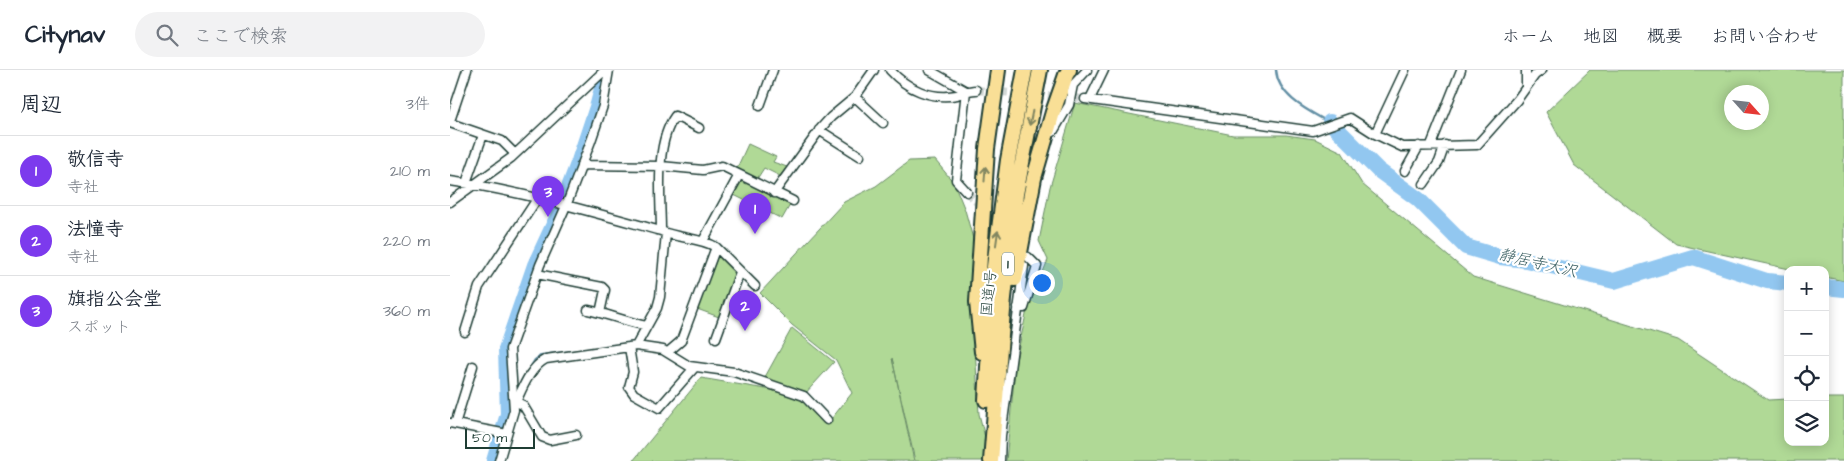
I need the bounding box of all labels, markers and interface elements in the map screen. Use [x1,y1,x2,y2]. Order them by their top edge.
search box [135,12,485,57]
text: Citynav [25,18,105,52]
icon: search [153,21,181,49]
text: ここで検索 [193,23,288,50]
text: ホーム [1502,24,1555,49]
text: 地図 [1583,24,1619,49]
text: 概要 [1647,24,1683,49]
text: お問い合わせ [1711,24,1819,49]
north arrow [1724,85,1769,130]
text: 周辺 [20,90,62,119]
text: 3件 [406,93,430,115]
one-way arrow [1025,109,1035,125]
text: 敬信寺 [67,146,124,173]
text: 1 [35,160,37,182]
text: 210 m [390,160,430,182]
one-way arrow [980,166,990,182]
text: 寺社 [67,176,99,198]
pin: 3 [532,176,564,217]
pin: 1 [739,193,771,234]
text: 法憧寺 [67,216,124,243]
text: 2 [31,230,41,252]
text: 220 m [383,230,430,252]
one-way arrow [993,230,1003,246]
water label: 静居寺大沢 [1497,243,1580,283]
text: 寺社 [67,246,99,268]
road number: 1 [1002,252,1014,275]
map controls [1784,266,1829,446]
button: + [1784,266,1829,311]
street label: 国道1号 [976,269,1002,317]
your location [1029,270,1055,296]
text: 旗指公会堂 [67,286,162,313]
pin: 2 [729,290,761,331]
text: 3 [32,300,40,322]
text: 360 m [383,300,430,322]
button: − [1784,311,1829,356]
text: スポット [67,316,131,338]
button: locate [1784,356,1829,401]
button: layers [1784,401,1829,446]
scale bar [465,426,535,449]
text: 50 m [472,428,507,448]

